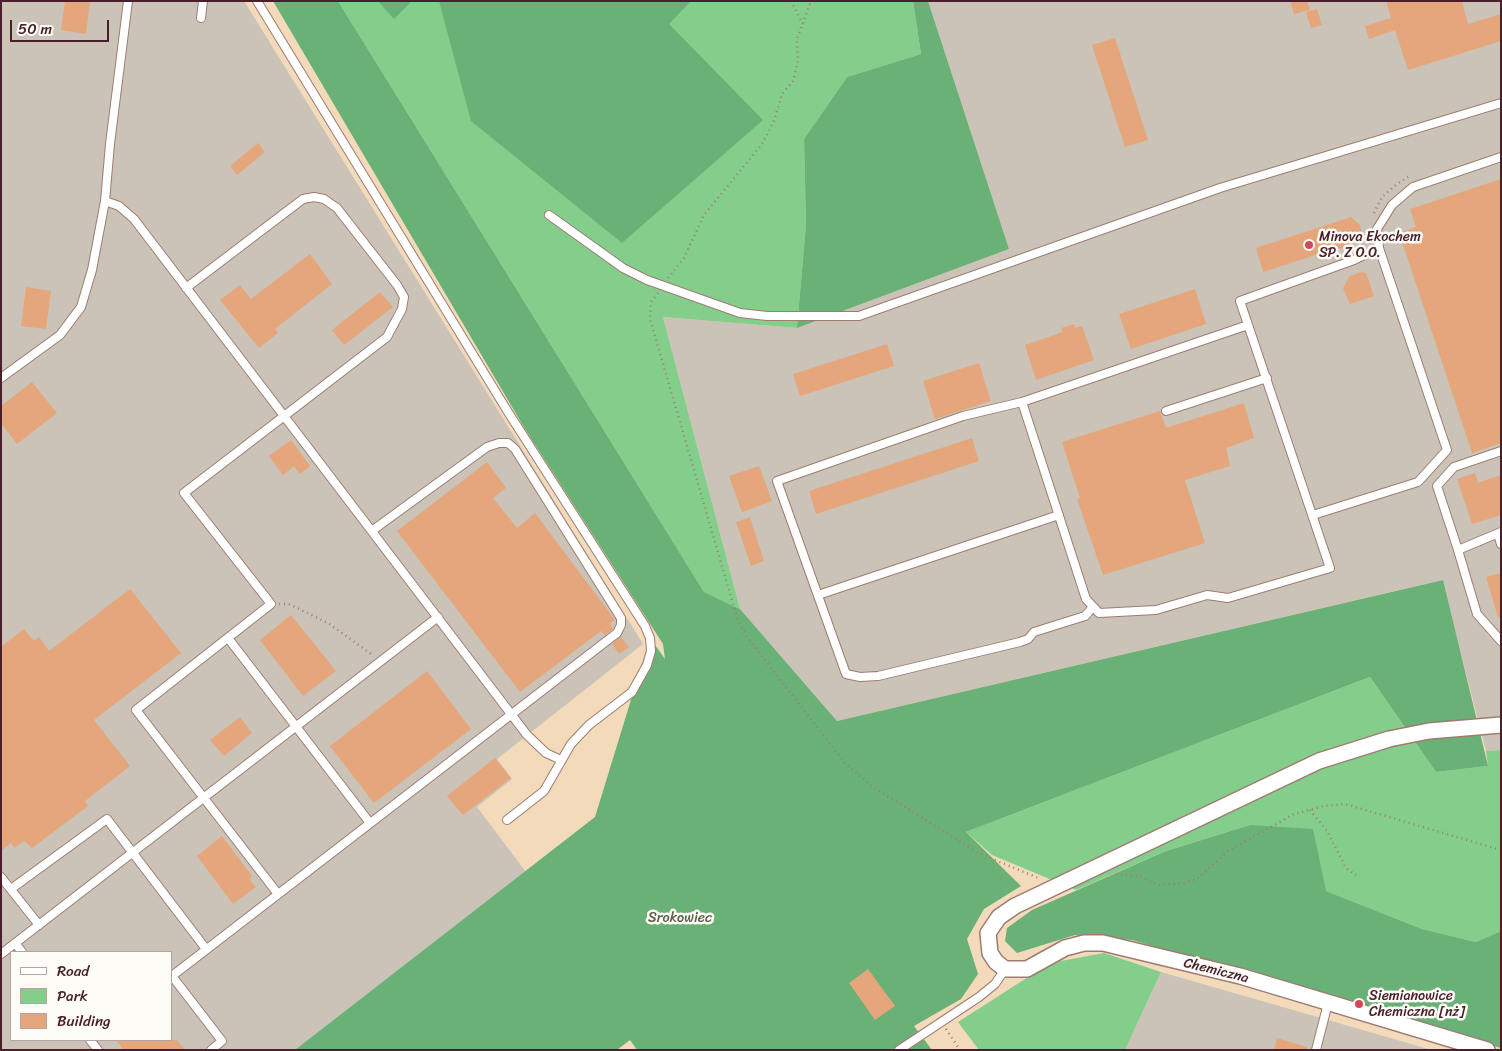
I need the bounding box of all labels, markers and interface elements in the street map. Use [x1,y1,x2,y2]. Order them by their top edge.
scale bar [12,10,111,42]
text: 50 m [18,16,52,42]
place label: Minova Ekochem SP. Z O.O. [1319,229,1421,262]
marker: Minova Ekochem SP. Z O.O. [1303,239,1315,251]
park label: Srokowiec [648,910,712,926]
legend [10,951,172,1041]
street label: Chemiczna [1182,955,1250,987]
text: Road [57,958,89,984]
text: Park [57,983,88,1009]
place label: Siemianowice Chemiczna [nż] [1369,988,1466,1020]
marker: Siemianowice Chemiczna [nż] [1353,998,1365,1010]
text: Building [57,1008,111,1034]

